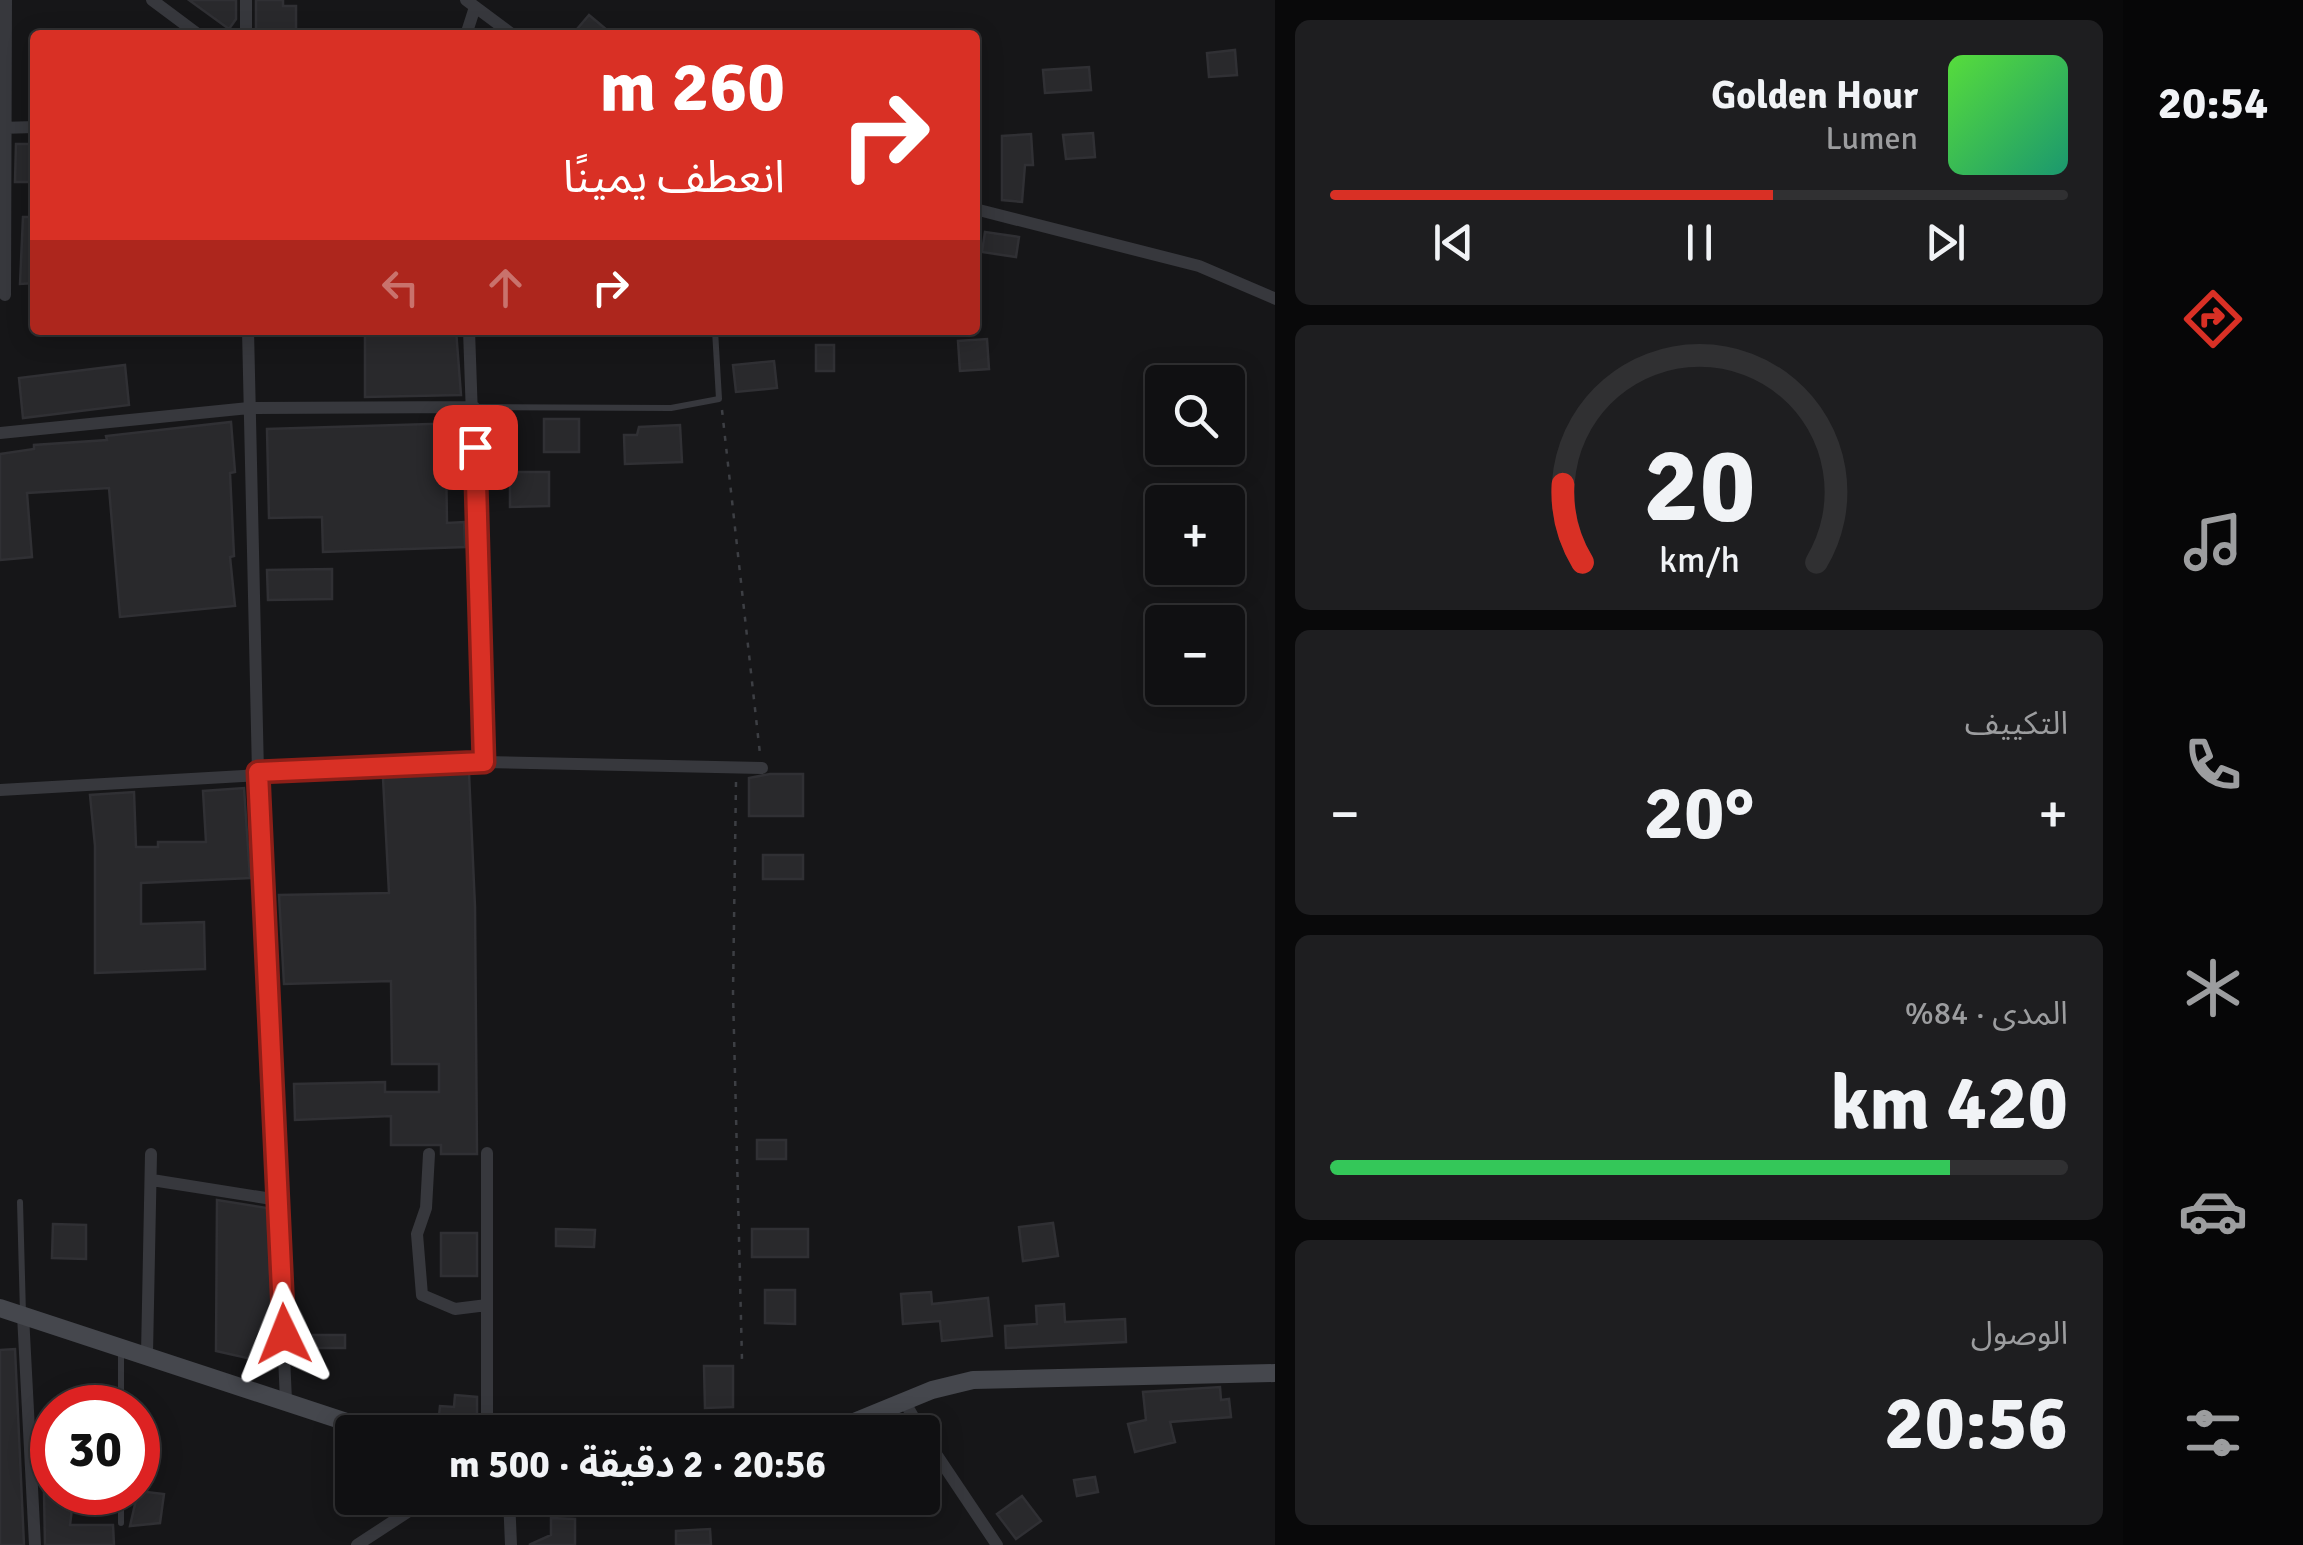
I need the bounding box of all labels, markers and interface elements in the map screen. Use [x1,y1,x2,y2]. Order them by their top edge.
text: 260 m [600,44,785,130]
icon: right [820,70,950,200]
text: Golden Hour [1711,72,1918,119]
text: 20:54 [2158,76,2268,131]
text: Lumen [1826,119,1918,158]
text: انعطف يمينًا [563,150,785,205]
icon: previous [1426,215,1481,270]
icon: pause [1672,215,1727,270]
icon: next [1918,215,1973,270]
icon: left [373,260,428,315]
icon: ahead [478,260,533,315]
icon: right [583,260,638,315]
icon: directions [2178,284,2248,354]
map controls [1145,365,1245,705]
button: search [1145,365,1245,465]
pin [433,405,518,490]
icon: arrive [448,420,503,475]
text: 20 [1643,422,1755,550]
button: + [1145,485,1245,585]
icon: music [2178,507,2248,577]
text: km/h [1659,538,1739,582]
button: − [1145,605,1245,705]
text: التكييف [1965,704,2068,743]
icon: phone [2178,730,2248,800]
text: 20° [1644,767,1755,860]
text: − [1330,780,1360,848]
text: + [2038,780,2068,848]
icon: climate [2178,953,2248,1023]
text: المدى · 84% [1905,994,2068,1033]
text: 420 km [1830,1057,2068,1150]
icon: car [2178,1176,2248,1246]
position arrow [232,1282,336,1386]
text: الوصول [1971,1314,2068,1353]
text: 20:56 [1884,1377,2068,1470]
speed limit sign: 30 [30,1385,160,1515]
icon: filters [2178,1398,2248,1468]
text: 20:56 · 2 دقيقة · 500 m [449,1441,826,1488]

